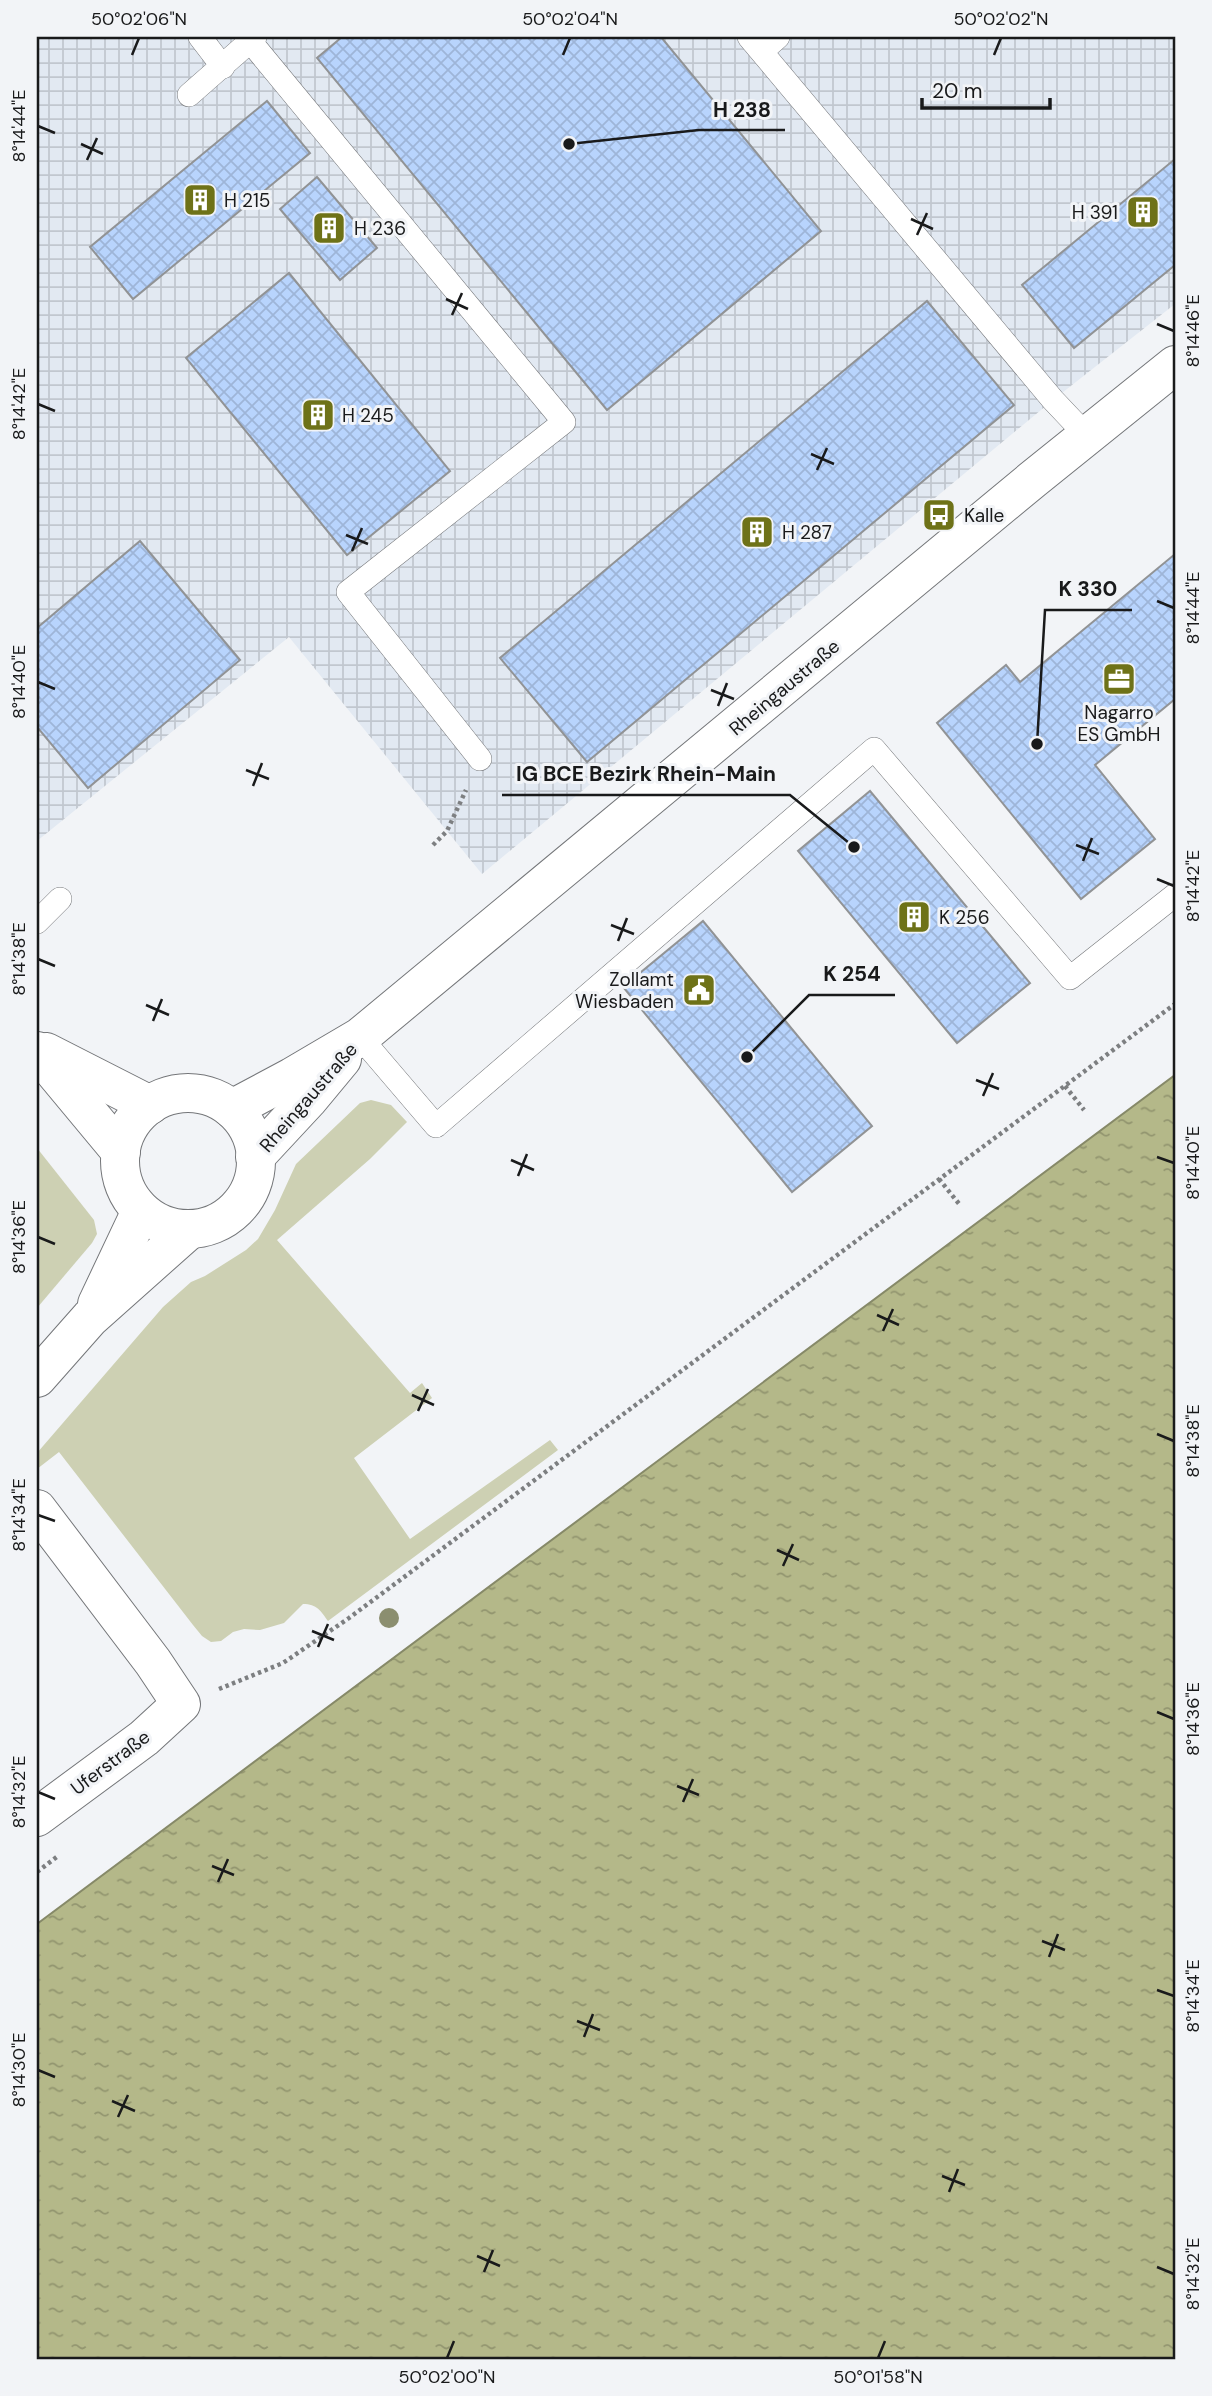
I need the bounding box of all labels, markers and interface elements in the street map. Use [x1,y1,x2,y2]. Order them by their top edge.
text: 50°02'06"N [91,7,187,31]
text: 50°02'04"N [522,7,618,31]
text: 50°02'02"N [953,7,1049,31]
scale bar [922,66,1049,110]
text: 20 m [932,77,983,105]
callout: H 238 [699,88,785,130]
text: 8°14'44"E [7,90,31,162]
text: H 238 [713,96,771,124]
building icon: H 215 [181,181,219,219]
place label: H 215 [224,188,270,213]
building icon: H 391 [1124,193,1162,231]
place label: H 391 [1072,200,1118,225]
building icon: H 236 [310,209,348,247]
place label: H 236 [354,216,406,241]
text: 8°14'46"E [1181,294,1205,368]
text: 8°14'42"E [7,368,31,440]
building icon: H 245 [299,396,337,434]
place label: H 245 [342,403,394,428]
bus stop icon: Kalle [920,496,958,534]
place label: Kalle [964,503,1004,528]
building icon: H 287 [738,513,776,551]
place label: H 287 [782,520,832,545]
callout: K 330 [1045,568,1132,610]
text: 8°14'44"E [1181,572,1205,644]
text: K 330 [1059,575,1117,603]
street label: Rheingaustraße [724,634,845,741]
text: 8°14'40"E [7,645,31,719]
office icon: Nagarro ES GmbH [1100,660,1138,698]
place label: Nagarro ES GmbH [1078,700,1160,747]
callout: IG BCE Bezirk Rhein-Main [502,753,790,795]
text: IG BCE Bezirk Rhein-Main [516,760,776,788]
text: 8°14'42"E [1181,850,1205,922]
building icon: K 256 [895,898,933,936]
place label: K 256 [939,905,990,930]
text: 8°14'38"E [7,922,31,996]
callout: K 254 [809,953,895,995]
text: K 254 [823,960,881,988]
place label: Zollamt Wiesbaden [575,967,674,1014]
public building icon: Zollamt Wiesbaden [680,971,718,1009]
street label: Rheingaustraße [254,1037,363,1157]
text: 8°14'40"E [1181,1126,1205,1200]
text: 8°14'36"E [7,1200,31,1274]
text: 8°14'38"E [1181,1404,1205,1478]
text: 8°14'34"E [7,1478,31,1552]
text: 8°14'36"E [1181,1682,1205,1756]
street label: Uferstraße [65,1724,155,1800]
text: 8°14'32"E [7,1756,31,1828]
text: 8°14'34"E [1181,1959,1205,2033]
text: 8°14'30"E [7,2033,31,2107]
text: 8°14'32"E [1181,2238,1205,2310]
text: 50°02'00"N [398,2365,496,2389]
text: 50°01'58"N [833,2365,923,2389]

